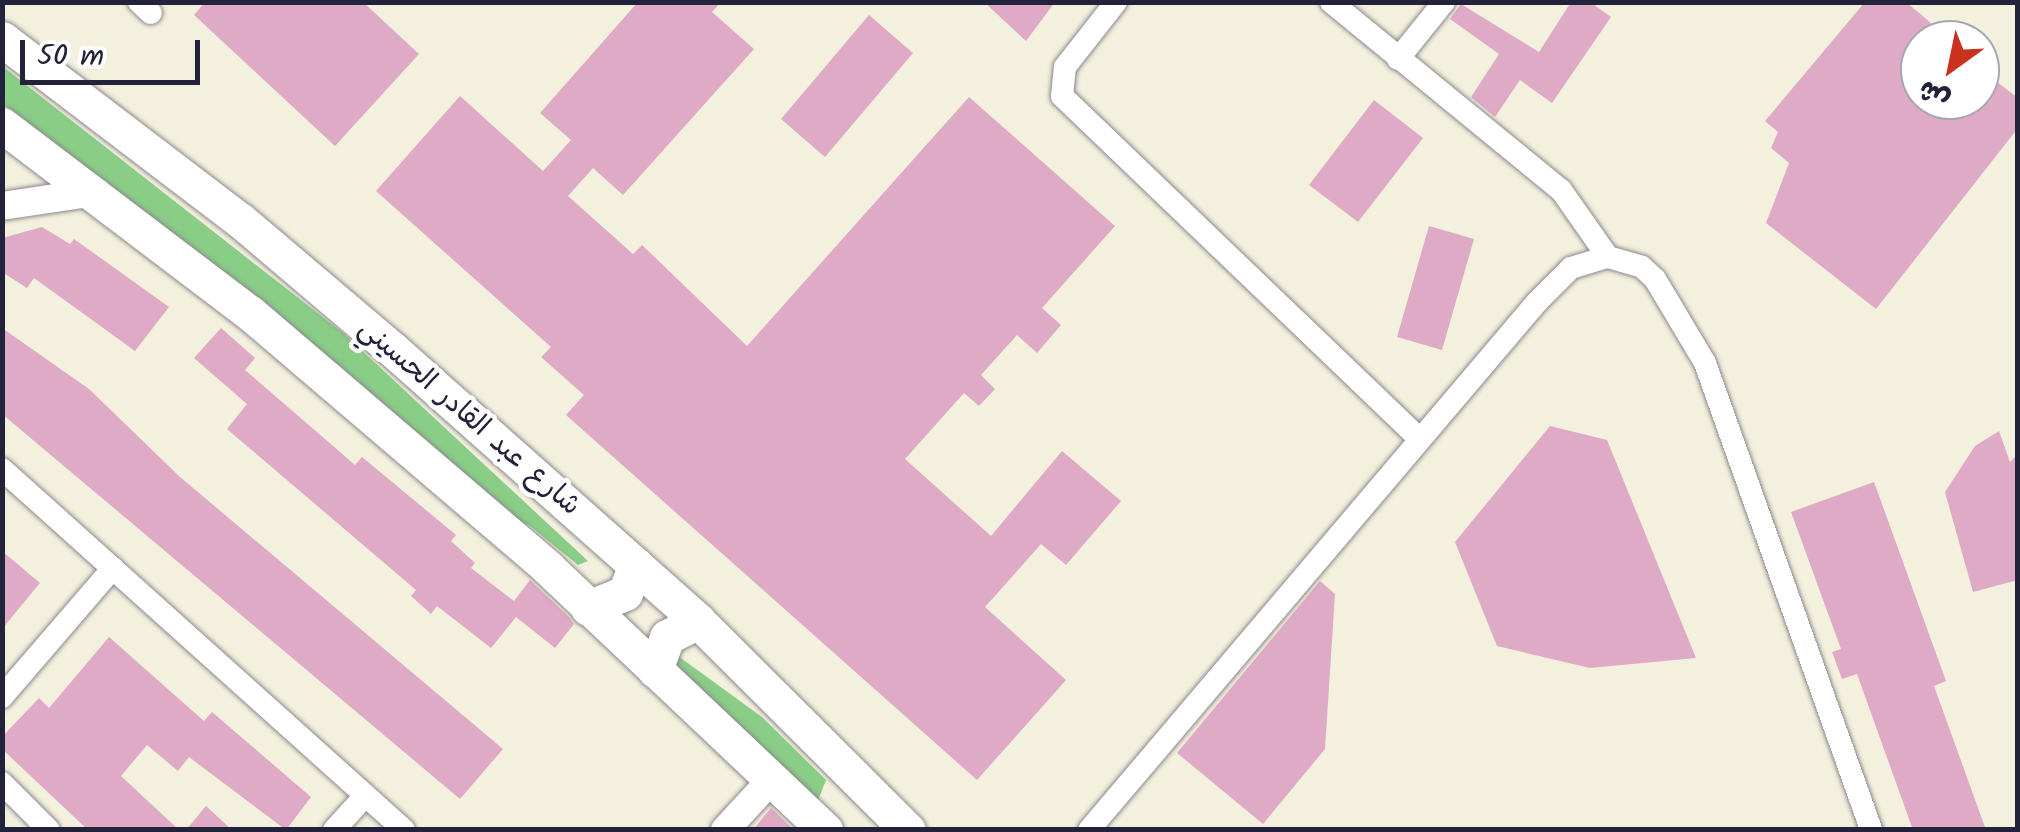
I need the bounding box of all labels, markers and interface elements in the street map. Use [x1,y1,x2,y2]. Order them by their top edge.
scale bar [25,20,205,82]
north arrow [1900,20,2000,120]
text: 50 m [37,33,104,81]
text: ش [1909,67,1960,121]
street label: شارع عبد القادر الحسيني [351,312,587,524]

